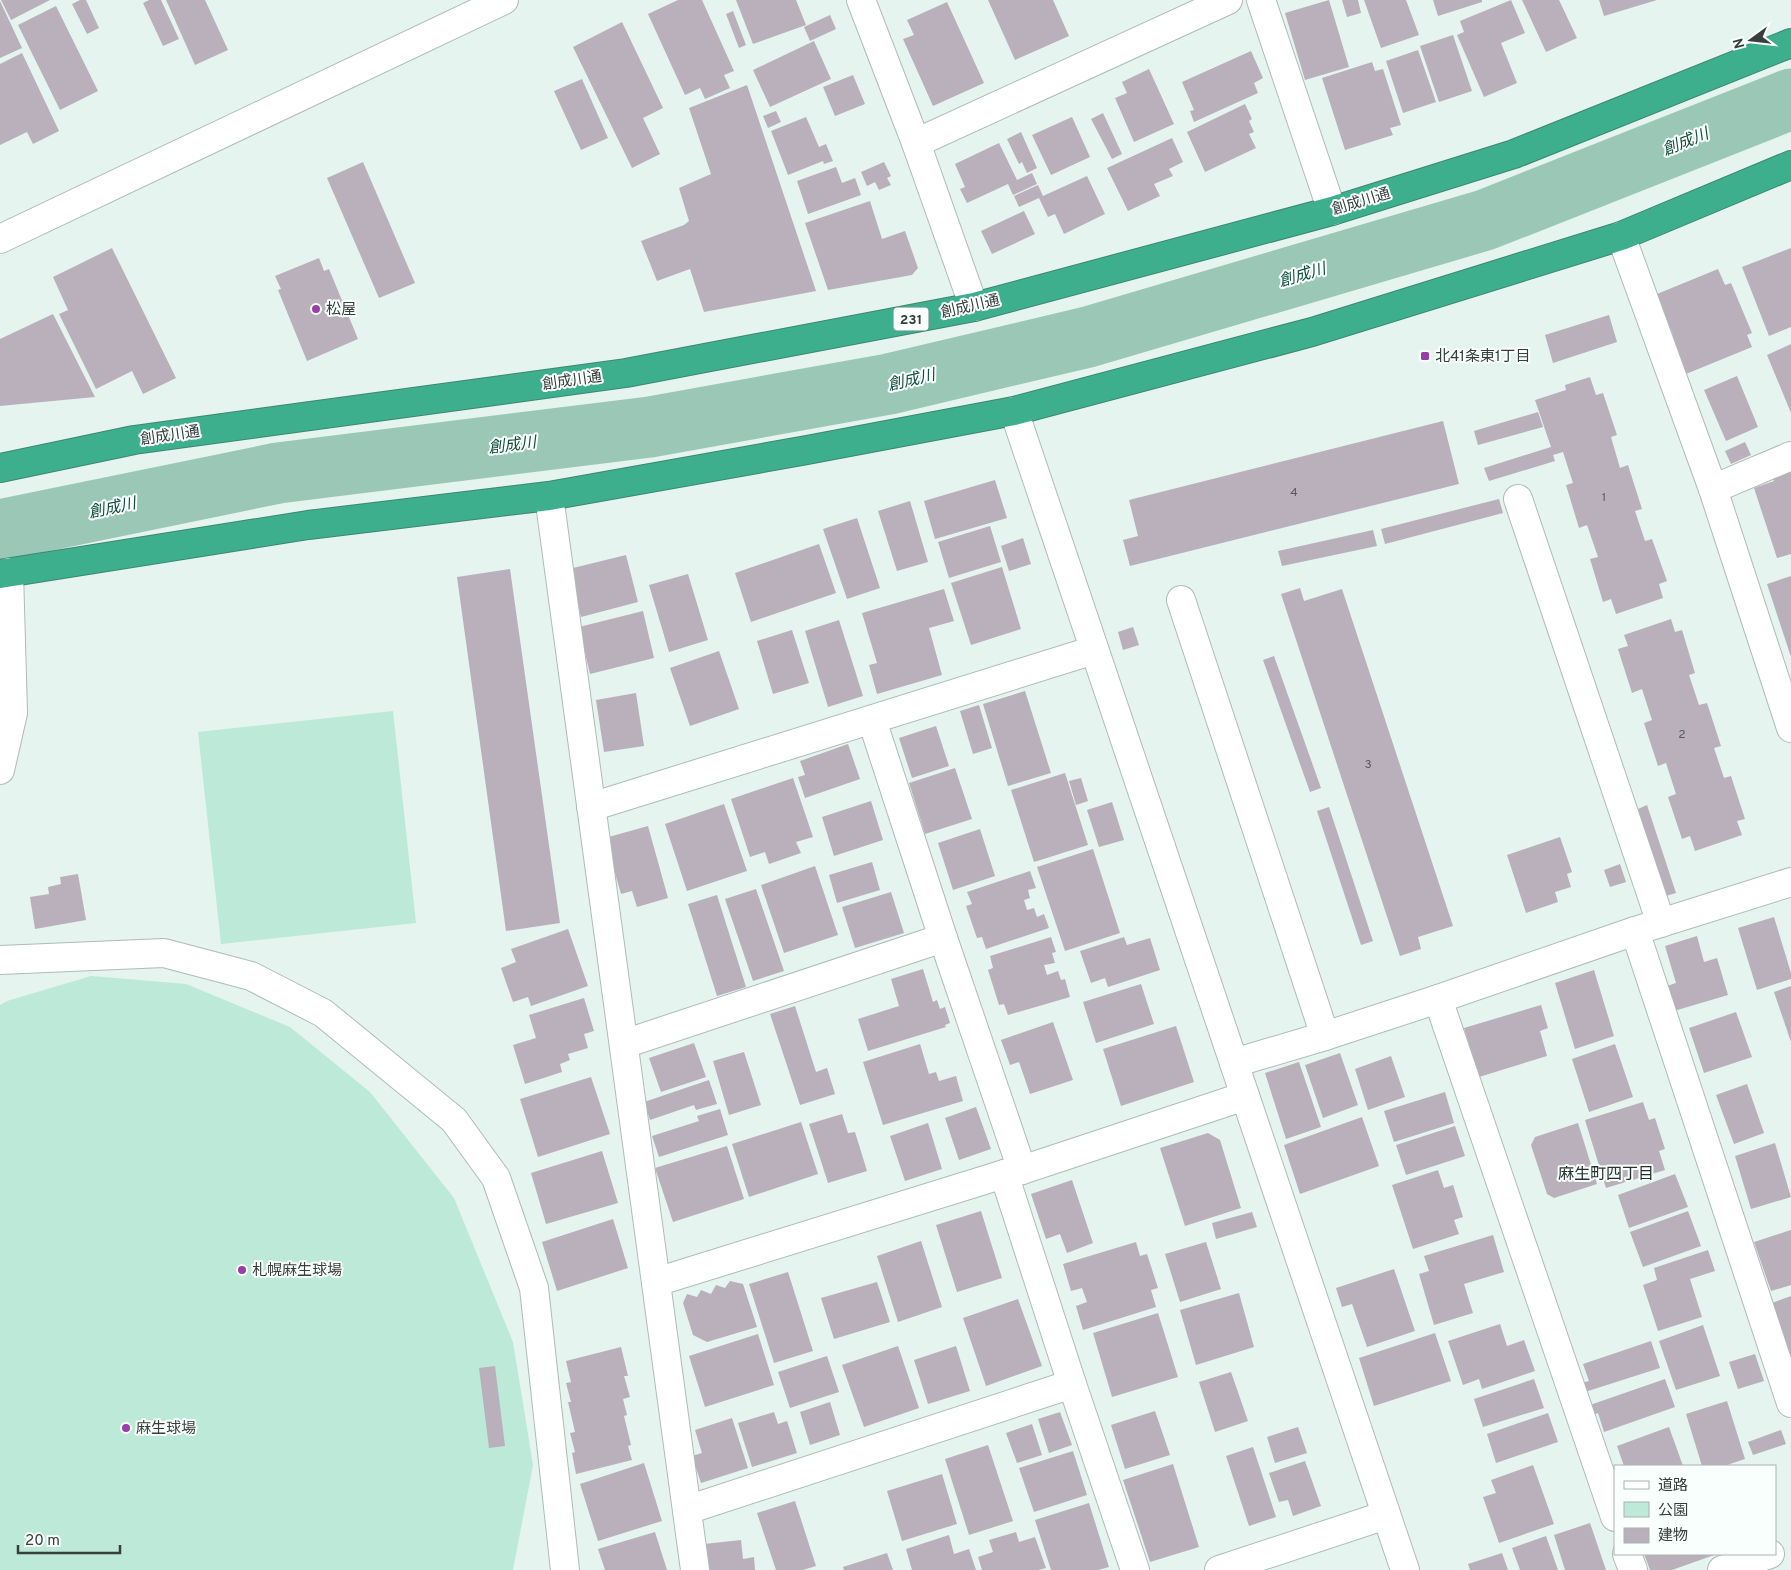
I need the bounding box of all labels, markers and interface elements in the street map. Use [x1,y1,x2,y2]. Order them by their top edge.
north arrow [1726,15,1776,65]
text: N [1730,36,1749,50]
water label: 創成川 [1660,124,1714,161]
street label: 創成川通 [1330,185,1393,220]
water label: 創成川 [1277,259,1330,292]
street label: 創成川通 [939,291,1002,323]
place label: 松屋 [326,301,356,320]
marker: 松屋 [310,303,322,315]
road number: 231 [894,308,928,330]
place label: 北41条東1丁目 [1435,347,1531,367]
marker: 北41条東1丁目 [1419,350,1431,362]
water label: 創成川 [886,365,939,396]
street label: 創成川通 [541,368,603,395]
street label: 創成川通 [139,423,201,450]
water label: 創成川 [487,433,539,459]
house number: 4 [1290,485,1298,501]
house number: 1 [1602,490,1606,506]
water label: 創成川 [87,494,140,524]
house number: 2 [1678,727,1686,743]
house number: 3 [1364,757,1372,773]
district label: 麻生町四丁目 [1558,1165,1654,1185]
place label: 札幌麻生球場 [252,1262,342,1281]
marker: 札幌麻生球場 [236,1264,248,1276]
place label: 麻生球場 [136,1420,196,1439]
marker: 麻生球場 [120,1422,132,1434]
legend [1614,1465,1776,1555]
text: 道路 [1658,1477,1688,1496]
text: 公園 [1658,1502,1688,1521]
scale bar [18,1522,120,1554]
text: 建物 [1658,1527,1688,1546]
text: 20 m [25,1532,60,1551]

